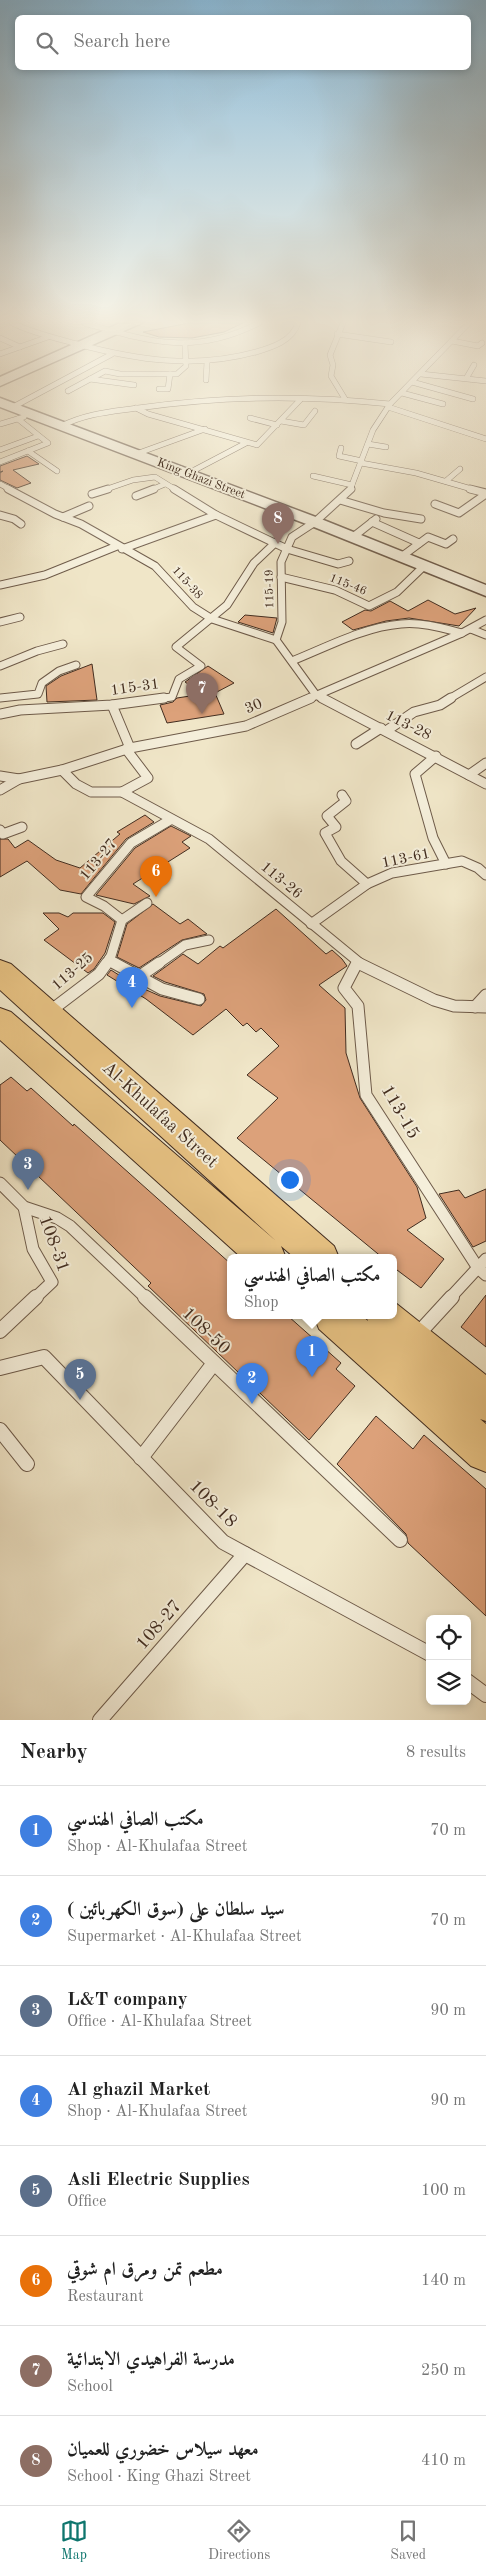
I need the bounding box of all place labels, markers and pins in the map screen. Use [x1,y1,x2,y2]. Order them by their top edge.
pin: 8 [262,503,294,544]
pin: 7 [186,673,218,714]
pin: 6 [140,856,172,897]
pin: 4 [116,967,148,1008]
pin: 3 [12,1149,44,1190]
pin: 1 [296,1336,328,1377]
pin: 5 [64,1359,96,1400]
pin: 2 [236,1363,268,1404]

